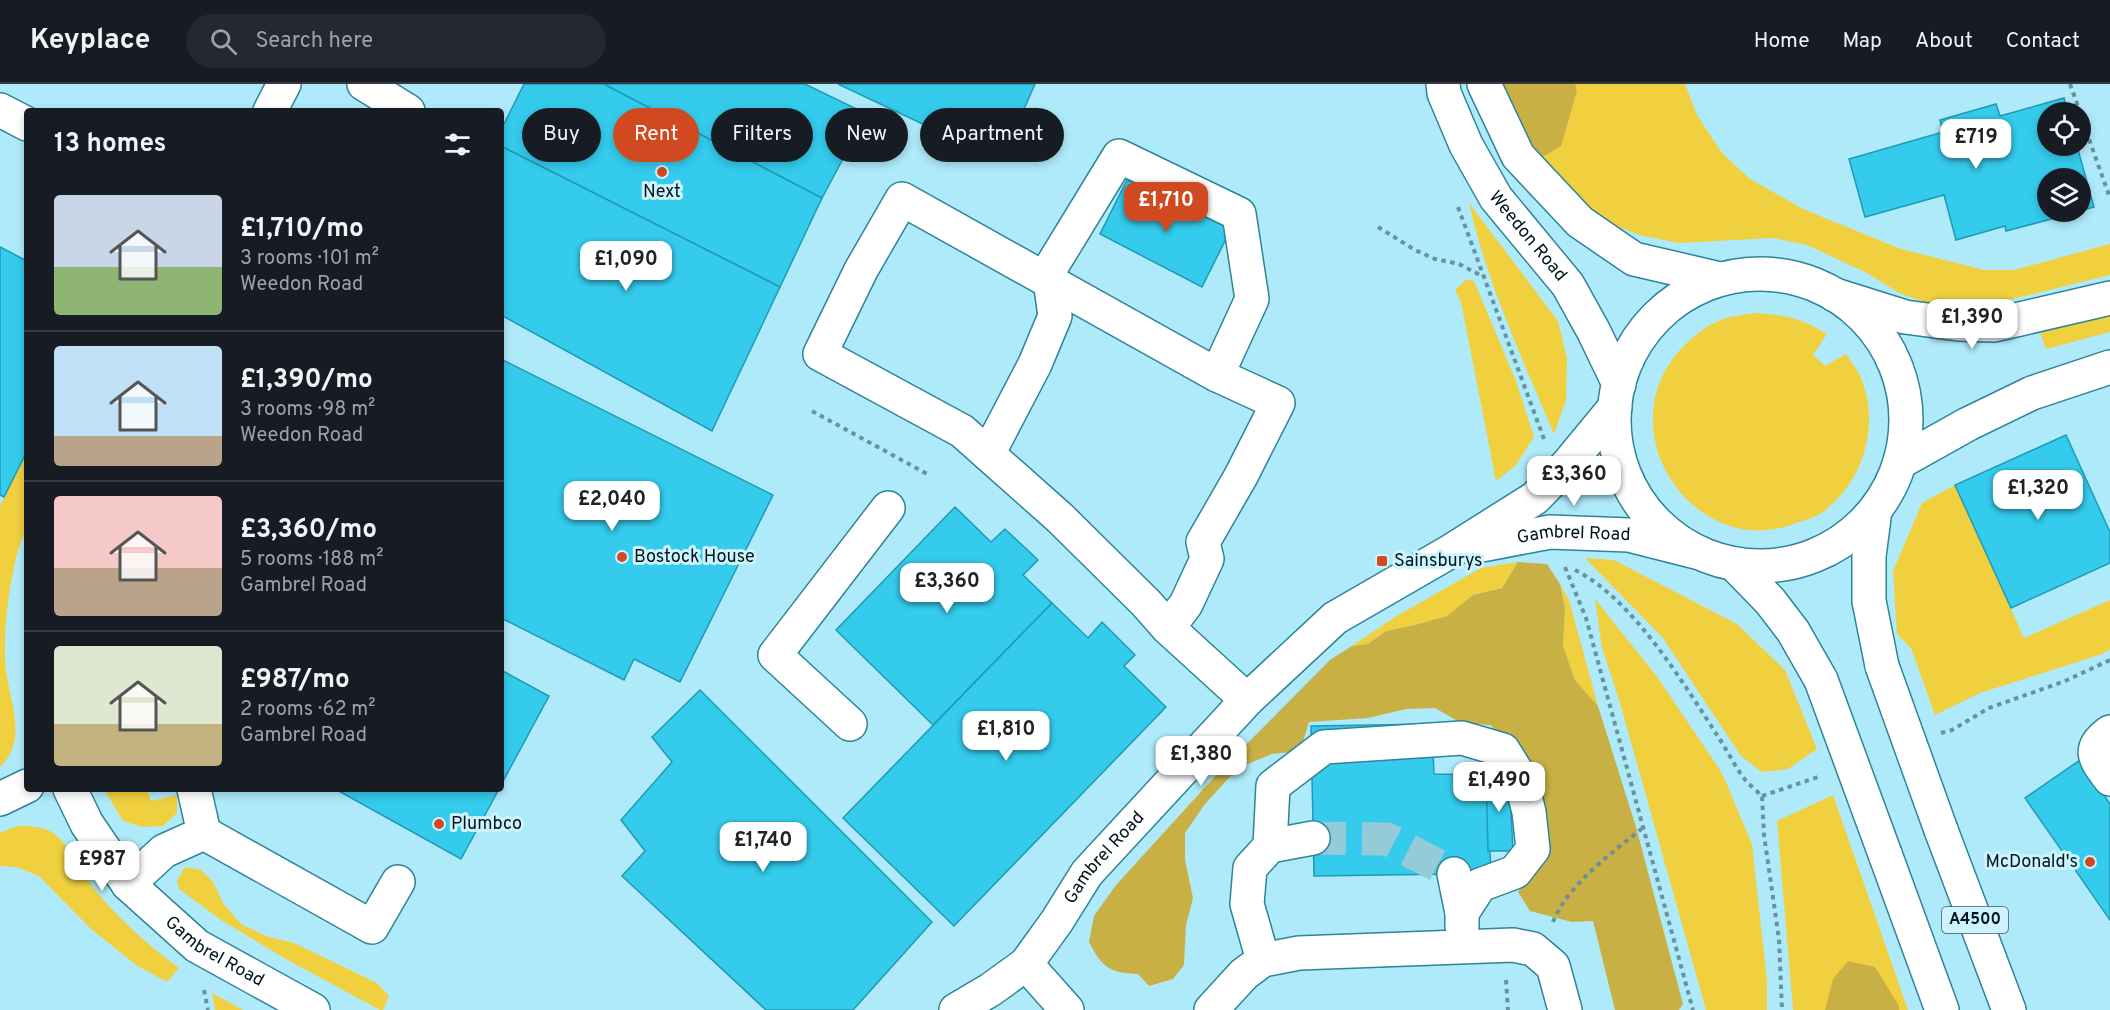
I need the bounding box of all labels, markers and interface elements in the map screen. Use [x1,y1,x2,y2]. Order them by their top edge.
search box [186,14,606,68]
text: Keyplace [30,23,150,59]
icon: search [207,25,240,58]
text: Search here [255,28,373,55]
text: Home [1754,28,1810,55]
text: Map [1843,28,1882,55]
text: About [1915,28,1973,55]
text: Contact [2006,28,2080,55]
map controls [2037,102,2091,222]
button: locate [2037,102,2091,156]
chip: Buy [522,108,601,162]
chip: Rent [613,108,699,162]
chip: Filters [711,108,813,162]
chip: New [825,108,908,162]
chip: Apartment [920,108,1064,162]
pin: £719 [1940,119,2012,170]
text: £719 [1954,125,1998,151]
text: 13 homes [54,128,166,161]
icon: filters [441,128,474,161]
marker: Next [655,165,669,179]
button: layers [2037,168,2091,222]
place label: Next [643,181,681,204]
pin: £1,710 [1117,182,1215,233]
street label: Weedon Road [1483,186,1572,286]
text: £1,710 [1138,188,1194,214]
text: £1,710/mo [240,213,364,246]
icon: home [102,219,174,291]
pin: £1,090 [577,241,675,292]
text: 3 rooms · 101 m² [240,246,379,272]
text: £1,090 [594,247,658,273]
text: Weedon Road [240,272,363,298]
pin: £1,390 [1923,299,2021,350]
text: £1,390 [1941,305,2003,331]
text: £1,390/mo [240,364,373,397]
icon: home [102,370,174,442]
text: 3 rooms · 98 m² [240,397,375,423]
text: Weedon Road [240,423,363,449]
pin: £3,360 [1525,456,1623,507]
text: £3,360 [1541,462,1607,488]
pin: £1,320 [1989,470,2087,521]
text: £1,320 [2007,476,2069,502]
pin: £2,040 [563,481,661,532]
text: £2,040 [578,487,646,513]
text: £3,360/mo [240,514,377,547]
icon: home [102,520,174,592]
street label: Gambrel Road [1515,520,1631,550]
place label: Bostock House [634,546,755,569]
text: 5 rooms · 188 m² [240,547,383,573]
marker: Bostock House [615,550,629,564]
place label: Sainsburys [1394,550,1483,573]
marker: Sainsburys [1375,554,1389,568]
pin: £3,360 [898,563,996,614]
text: £3,360 [914,569,980,595]
text: Gambrel Road [240,573,367,599]
text: £987/mo [240,664,350,697]
icon: home [102,670,174,742]
text: 2 rooms · 62 m² [240,697,376,723]
pin: £1,810 [957,711,1055,762]
text: £1,810 [977,717,1035,743]
text: Gambrel Road [240,723,367,749]
pin: £1,380 [1152,736,1250,787]
text: £1,380 [1170,742,1232,768]
pin: £1,490 [1450,762,1548,813]
text: £1,490 [1467,768,1531,794]
street label: Gambrel Road [1059,807,1150,908]
place label: Plumbco [451,813,522,836]
marker: Plumbco [432,817,446,831]
pin: £1,740 [714,822,812,873]
text: £1,740 [734,828,792,854]
pin: £987 [66,841,138,892]
text: £987 [78,847,126,873]
place label: McDonald's [1986,851,2078,874]
marker: McDonald's [2083,855,2097,869]
road number: A4500 [1942,907,2008,933]
street label: Gambrel Road [160,911,268,992]

